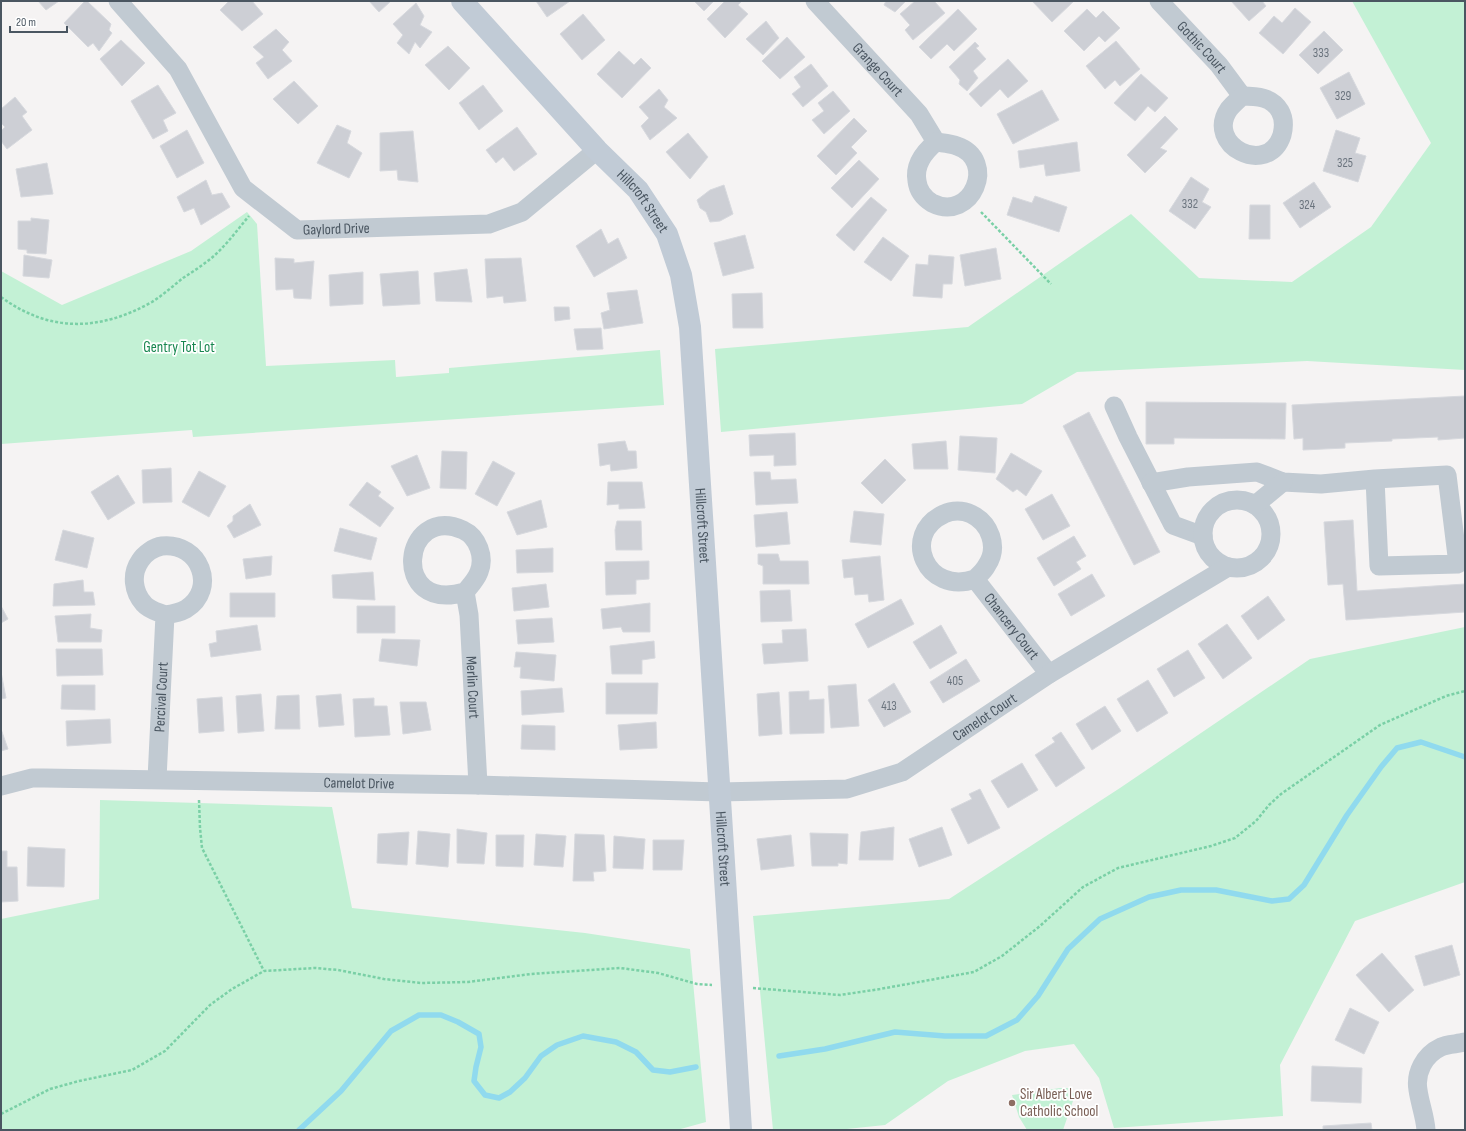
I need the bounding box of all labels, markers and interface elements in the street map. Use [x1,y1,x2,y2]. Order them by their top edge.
scale bar [10,8,67,34]
text: 20 m [16,15,36,30]
street label: Gothic Court [1173,17,1231,77]
street label: Grange Court [848,38,908,101]
house number: 333 [1313,45,1329,61]
house number: 329 [1335,88,1352,104]
house number: 325 [1337,155,1353,171]
street label: Hillcroft Street [613,165,673,237]
house number: 332 [1182,196,1198,212]
house number: 324 [1299,197,1316,213]
street label: Gaylord Drive [303,218,370,239]
park label: Gentry Tot Lot [143,338,215,357]
street label: Hillcroft Street [691,487,714,564]
street label: Chancery Court [980,589,1044,664]
street label: Merlin Court [462,655,484,720]
street label: Percival Court [150,661,172,733]
house number: 405 [947,673,963,689]
street label: Camelot Court [949,689,1021,745]
house number: 413 [881,698,897,714]
street label: Camelot Drive [323,773,394,793]
street label: Hillcroft Street [711,811,735,887]
place label: Sir Albert Love Catholic School [1020,1085,1098,1121]
marker: Sir Albert Love Catholic School [1007,1098,1017,1108]

